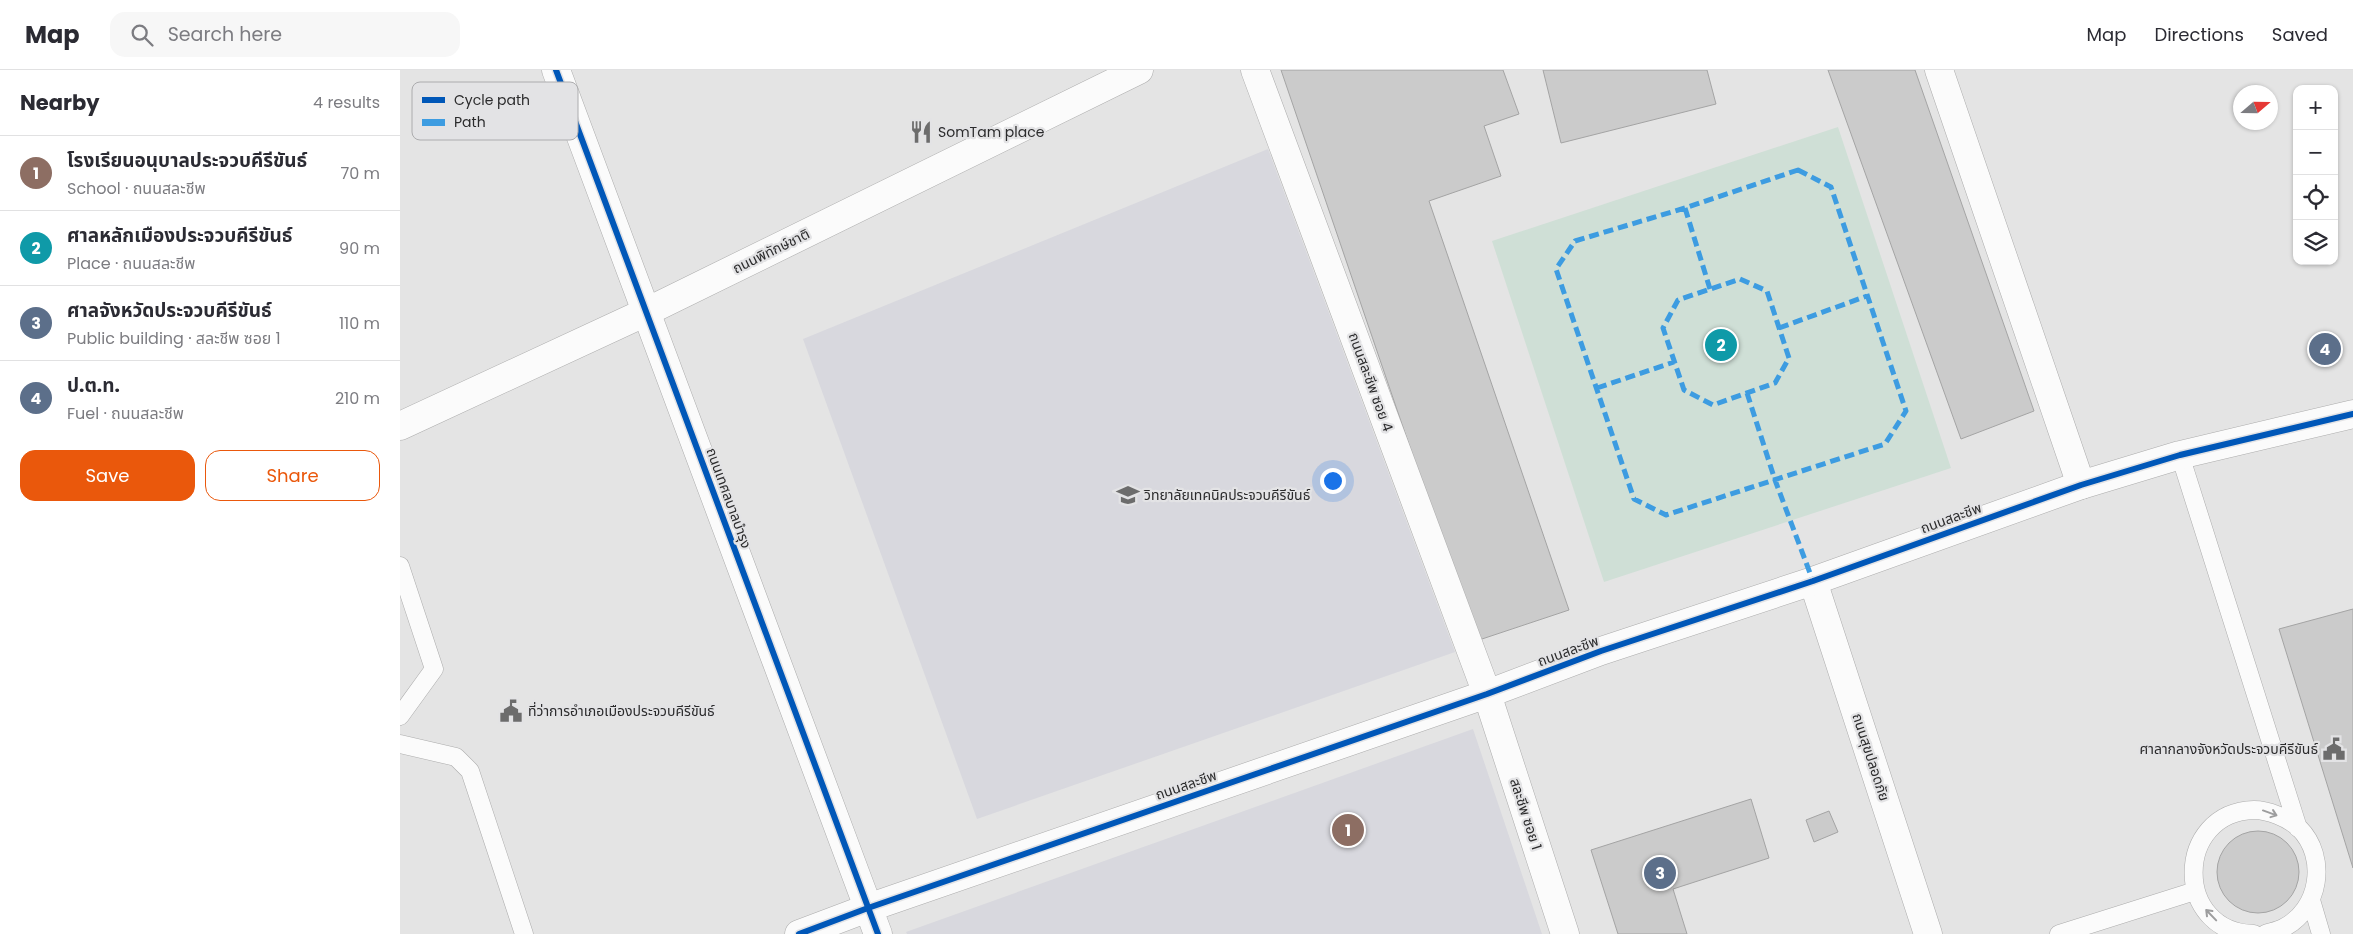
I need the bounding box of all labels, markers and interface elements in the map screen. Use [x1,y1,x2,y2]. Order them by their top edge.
search box [110,12,460,57]
text: Map [25,18,80,51]
icon: search [128,21,156,49]
text: Search here [168,21,282,48]
text: Map [2087,22,2126,47]
text: Directions [2154,22,2244,47]
text: Saved [2272,22,2328,47]
legend [412,82,578,140]
north arrow [2233,85,2278,130]
map controls [2293,85,2338,265]
button: + [2293,85,2338,130]
text: Nearby [20,88,100,117]
text: Cycle path [454,90,530,110]
text: 4 results [313,91,380,114]
text: Path [454,112,486,132]
restaurant icon: SomTam place [908,119,934,145]
place label: SomTam place [938,122,1045,142]
button: − [2293,130,2338,175]
text: โรงเรียนอนุบาลประจวบคีรีขันธ์ [67,147,307,174]
text: 1 [33,162,39,185]
text: 70 m [340,162,380,185]
button: locate [2293,175,2338,220]
text: School · ถนนสละชีพ [67,177,206,200]
button: layers [2293,220,2338,265]
text: ศาลหลักเมืองประจวบคีรีขันธ์ [67,222,293,249]
street label: ถนนพิทักษ์ชาติ [729,224,813,278]
text: 2 [31,237,41,260]
text: 90 m [339,237,380,260]
text: Place · ถนนสละชีพ [67,252,195,275]
text: ศาลจังหวัดประจวบคีรีขันธ์ [67,297,272,324]
text: 3 [31,312,41,335]
text: 110 m [339,312,380,335]
pin: 2 [1705,326,1737,364]
text: Public building · สละชีพ ซอย 1 [67,327,281,350]
street label: ถนนสละชีพ ซอย 4 [1344,330,1398,435]
pin: 4 [2309,330,2341,368]
text: ป.ต.ท. [67,372,120,399]
text: 4 [31,387,41,410]
text: 210 m [335,387,380,410]
text: Fuel · ถนนสละชีพ [67,402,184,425]
street label: ถนนเทศลบาลบำรุง [702,445,756,551]
button: Save [20,450,195,501]
button: Share [205,450,380,501]
your location [1320,468,1346,494]
school or university icon: วิทยาลัยเทคนิคประจวบคีรีขันธ์ [1115,482,1141,508]
place label: วิทยาลัยเทคนิคประจวบคีรีขันธ์ [1143,485,1311,505]
street label: ถนนสละชีพ [1918,498,1985,538]
street label: ถนนสละชีพ [1535,631,1602,671]
public building icon: ที่ว่าการอำเภอเมืองประจวบคีรีขันธ์ [498,698,524,724]
place label: ที่ว่าการอำเภอเมืองประจวบคีรีขันธ์ [528,701,715,721]
street label: ถนนสุขปลอดภัย [1847,711,1895,803]
public building icon: ศาลากลางจังหวัดประจวบคีรีขันธ์ [2321,736,2347,762]
place label: ศาลากลางจังหวัดประจวบคีรีขันธ์ [2139,739,2318,759]
street label: ถนนสละชีพ [1153,765,1220,805]
street label: สละชีพ ซอย 1 [1505,776,1547,852]
one-way arrow [2262,809,2278,818]
pin: 1 [1332,811,1364,849]
pin: 3 [1644,854,1676,892]
one-way arrow [2205,909,2217,922]

